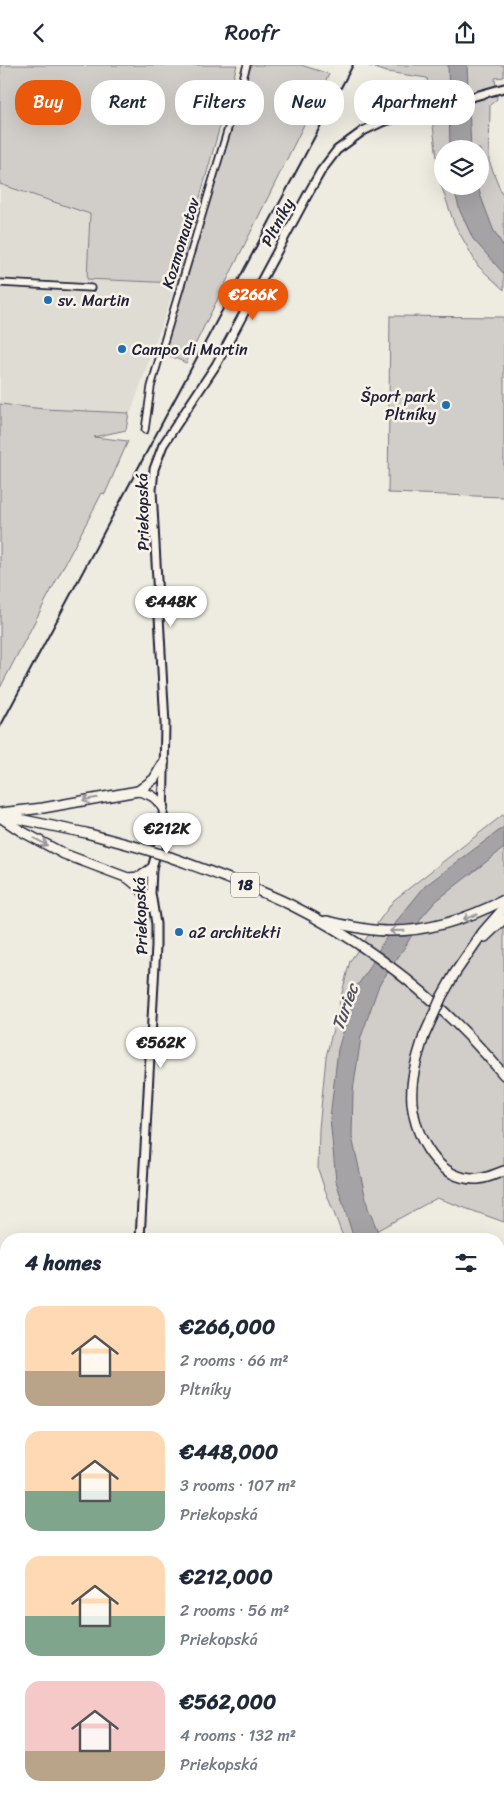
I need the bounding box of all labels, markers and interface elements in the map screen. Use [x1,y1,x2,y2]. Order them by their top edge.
text: Roofr [225,13,279,52]
icon: back [25,19,53,47]
icon: share [451,19,479,47]
chip: Buy [15,80,81,125]
chip: Rent [91,80,165,125]
chip: Filters [175,80,264,125]
chip: New [274,80,344,125]
chip: Apartment [354,80,475,125]
map controls [434,140,489,195]
button: layers [434,140,489,195]
street label: Pltníky [253,192,303,252]
street label: Kozmonautov [153,194,208,292]
pin: €266K [218,279,288,321]
text: €266K [229,280,277,309]
place label: sv. Martin [57,286,130,315]
marker: sv. Martin [42,294,54,306]
place label: Campo di Martin [132,335,248,364]
marker: Campo di Martin [116,343,128,355]
place label: Šport park Pltníky [361,382,437,429]
marker: Šport park Pltníky [440,399,452,411]
street label: Priekopská [127,473,158,551]
pin: €448K [136,585,206,628]
text: €448K [146,587,196,616]
one-way arrow [83,795,99,805]
pin: €212K [132,813,202,855]
text: €212K [144,814,190,843]
one-way arrow [34,837,49,847]
road number: 18 [231,873,259,897]
street label: Priekopská [125,877,156,955]
one-way arrow [463,912,478,922]
place label: a2 architekti [189,918,281,947]
marker: a2 architekti [173,926,185,938]
one-way arrow [389,926,405,936]
water label: Turiec [322,977,369,1035]
pin: €562K [126,1027,196,1069]
text: €562K [137,1028,185,1057]
text: 4 homes [25,1244,101,1282]
icon: filters [452,1249,480,1277]
text: €266,000 [180,1308,275,1346]
icon: home [65,1326,125,1386]
text: 2 rooms · 66 m² [180,1346,289,1375]
text: Pltníky [180,1375,231,1404]
text: €448,000 [180,1433,278,1471]
icon: home [65,1451,125,1511]
text: 3 rooms · 107 m² [180,1471,296,1500]
text: Priekopská [180,1500,258,1529]
text: €212,000 [180,1558,273,1596]
icon: home [65,1576,125,1636]
text: 2 rooms · 56 m² [180,1596,289,1625]
text: Priekopská [180,1625,258,1654]
text: €562,000 [180,1683,276,1721]
icon: home [65,1701,125,1761]
text: 4 rooms · 132 m² [180,1721,296,1750]
text: Priekopská [180,1750,258,1779]

